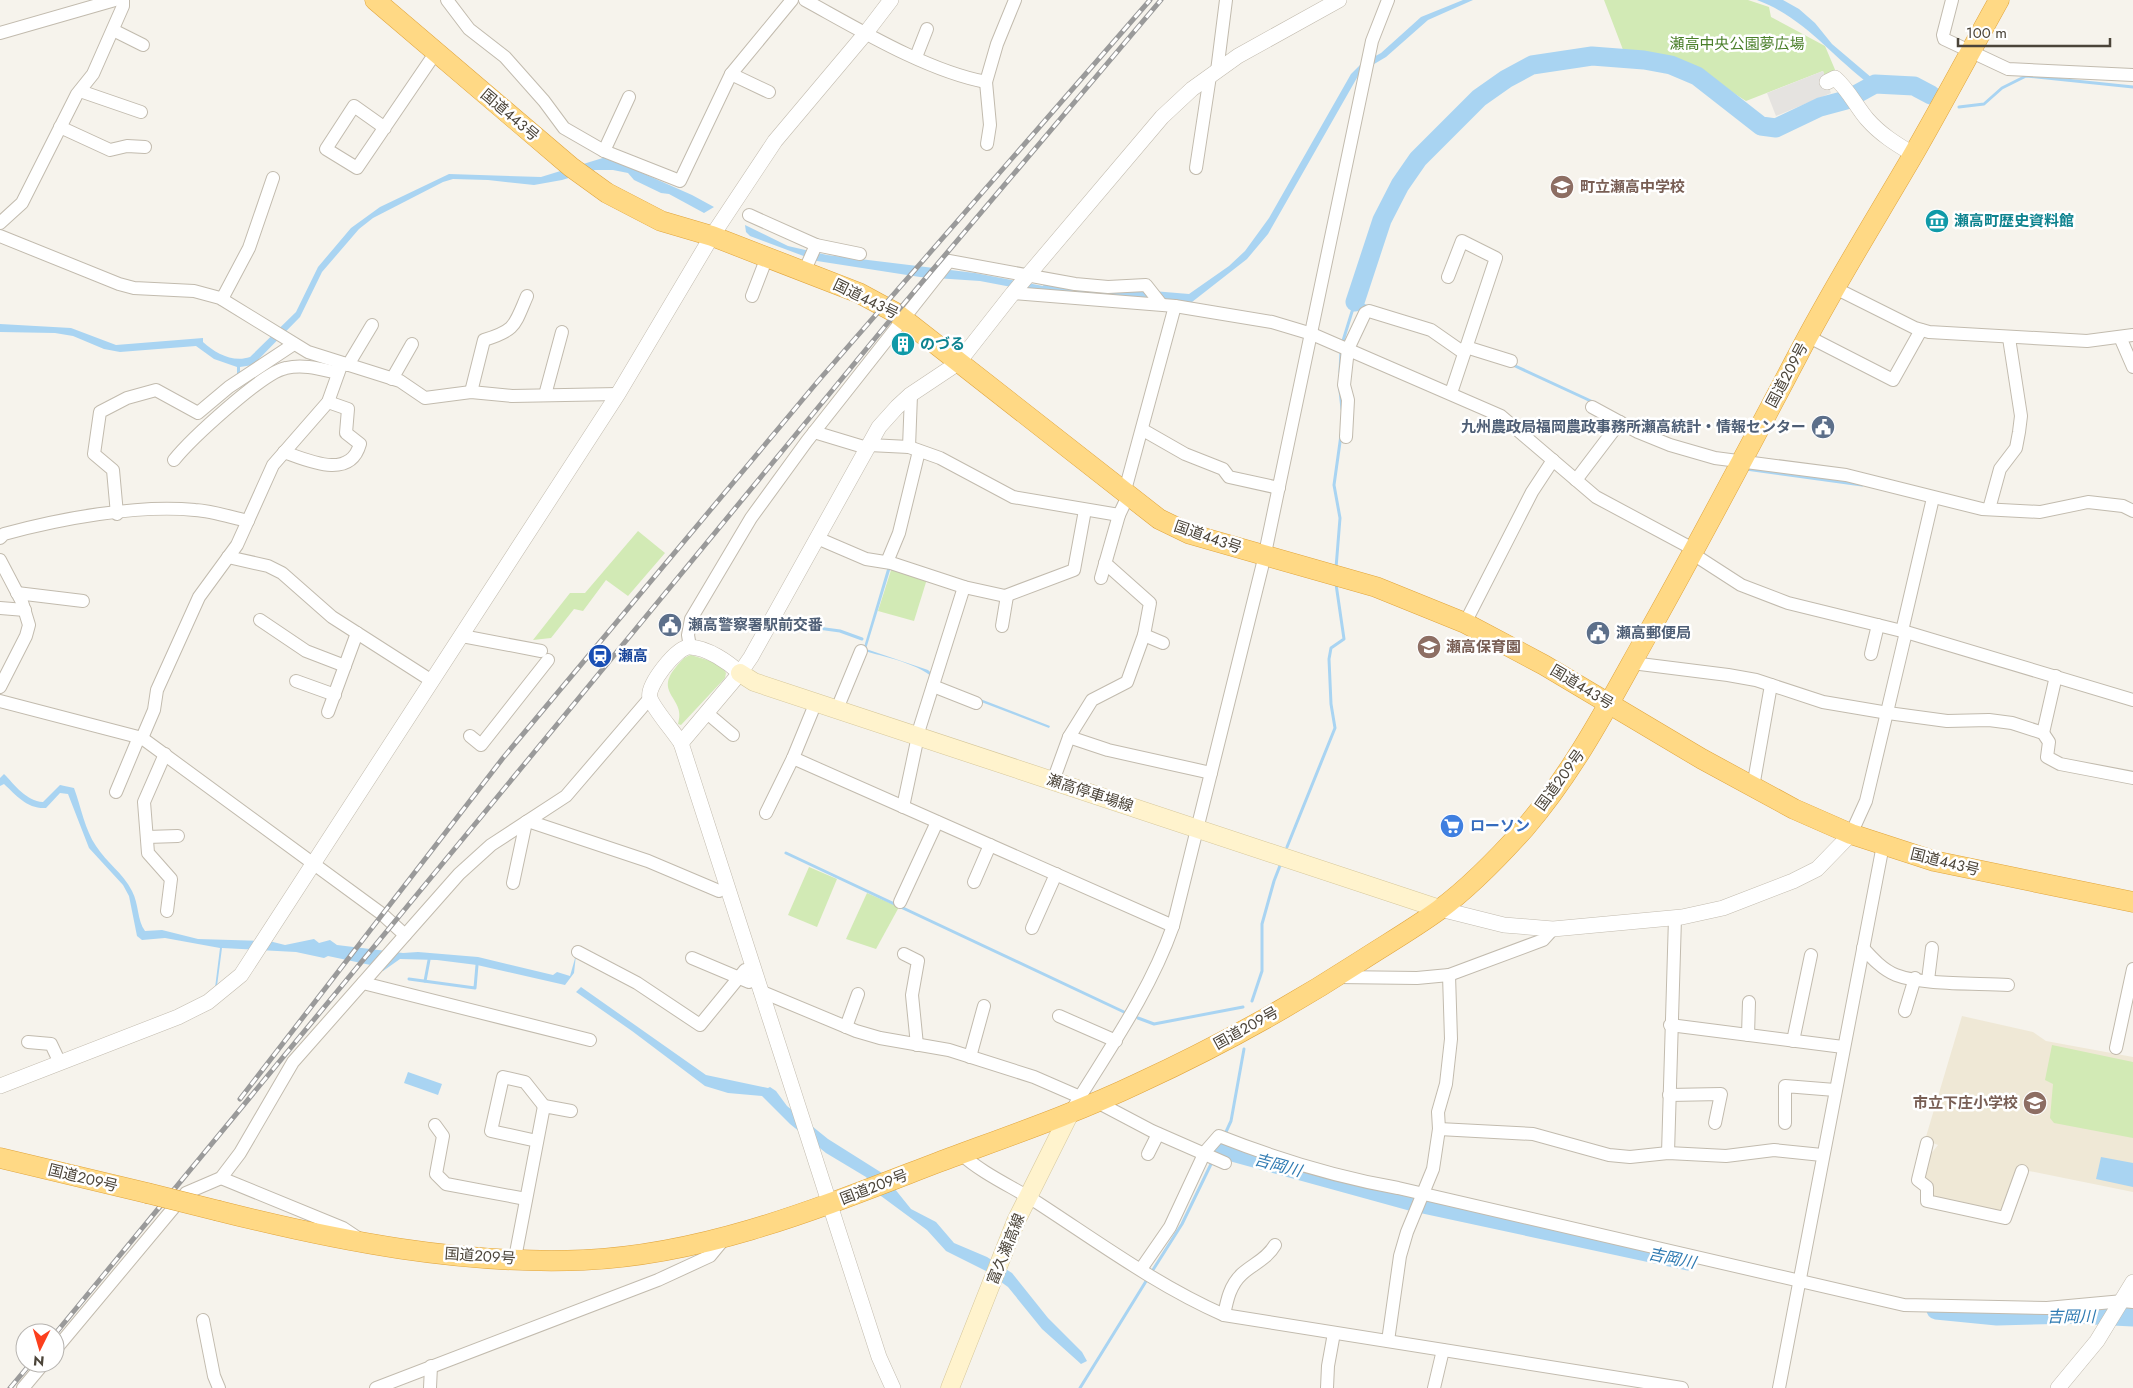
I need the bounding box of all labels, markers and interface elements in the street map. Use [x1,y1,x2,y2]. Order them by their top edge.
scale bar [1958,15,2110,47]
text: 100 m [1966,22,2007,44]
park label: 瀬高中央公園夢広場 [1669,33,1805,55]
street label: 国道443号 [476,84,544,146]
school or university icon: 町立瀬高中学校 [1549,174,1575,200]
place label: 町立瀬高中学校 [1580,176,1685,198]
museum icon: 瀬高町歴史資料館 [1924,208,1950,234]
place label: 瀬高町歴史資料館 [1954,210,2074,232]
street label: 国道443号 [829,274,903,324]
building icon: のづる [890,331,916,357]
place label: のづる [920,333,965,355]
street label: 国道209号 [1761,338,1813,412]
public building icon: 九州農政局福岡農政事務所瀬高統計・情報センター [1810,414,1836,440]
place label: 九州農政局福岡農政事務所瀬高統計・情報センター [1461,416,1806,438]
street label: 国道443号 [1171,515,1245,559]
public building icon: 瀬高警察署駅前交番 [657,612,683,638]
place label: 瀬高警察署駅前交番 [688,614,823,636]
public building icon: 瀬高郵便局 [1585,620,1611,646]
place label: 瀬高郵便局 [1616,622,1691,644]
school or university icon: 瀬高保育園 [1416,634,1442,660]
place label: 瀬高保育園 [1446,636,1521,658]
station icon: 瀬高 [587,643,613,669]
place label: 瀬高 [618,645,648,667]
street label: 国道443号 [1546,659,1618,715]
street label: 国道209号 [1530,745,1590,815]
street label: 瀬高停車場線 [1044,769,1136,817]
supermarket icon: ローソン [1439,813,1465,839]
place label: ローソン [1470,815,1530,837]
street label: 国道443号 [1908,843,1982,881]
street label: 国道209号 [1210,1001,1282,1055]
school or university icon: 市立下庄小学校 [2022,1090,2048,1116]
place label: 市立下庄小学校 [1913,1092,2018,1114]
water label: 吉岡川 [1252,1148,1306,1183]
street label: 国道209号 [46,1159,120,1197]
street label: 国道209号 [837,1164,911,1210]
street label: 富久瀬高線 [982,1210,1030,1288]
water label: 吉岡川 [1646,1242,1700,1275]
street label: 国道209号 [444,1243,516,1269]
water label: 吉岡川 [2047,1305,2097,1328]
north arrow [15,1323,65,1373]
text: N [32,1351,45,1371]

